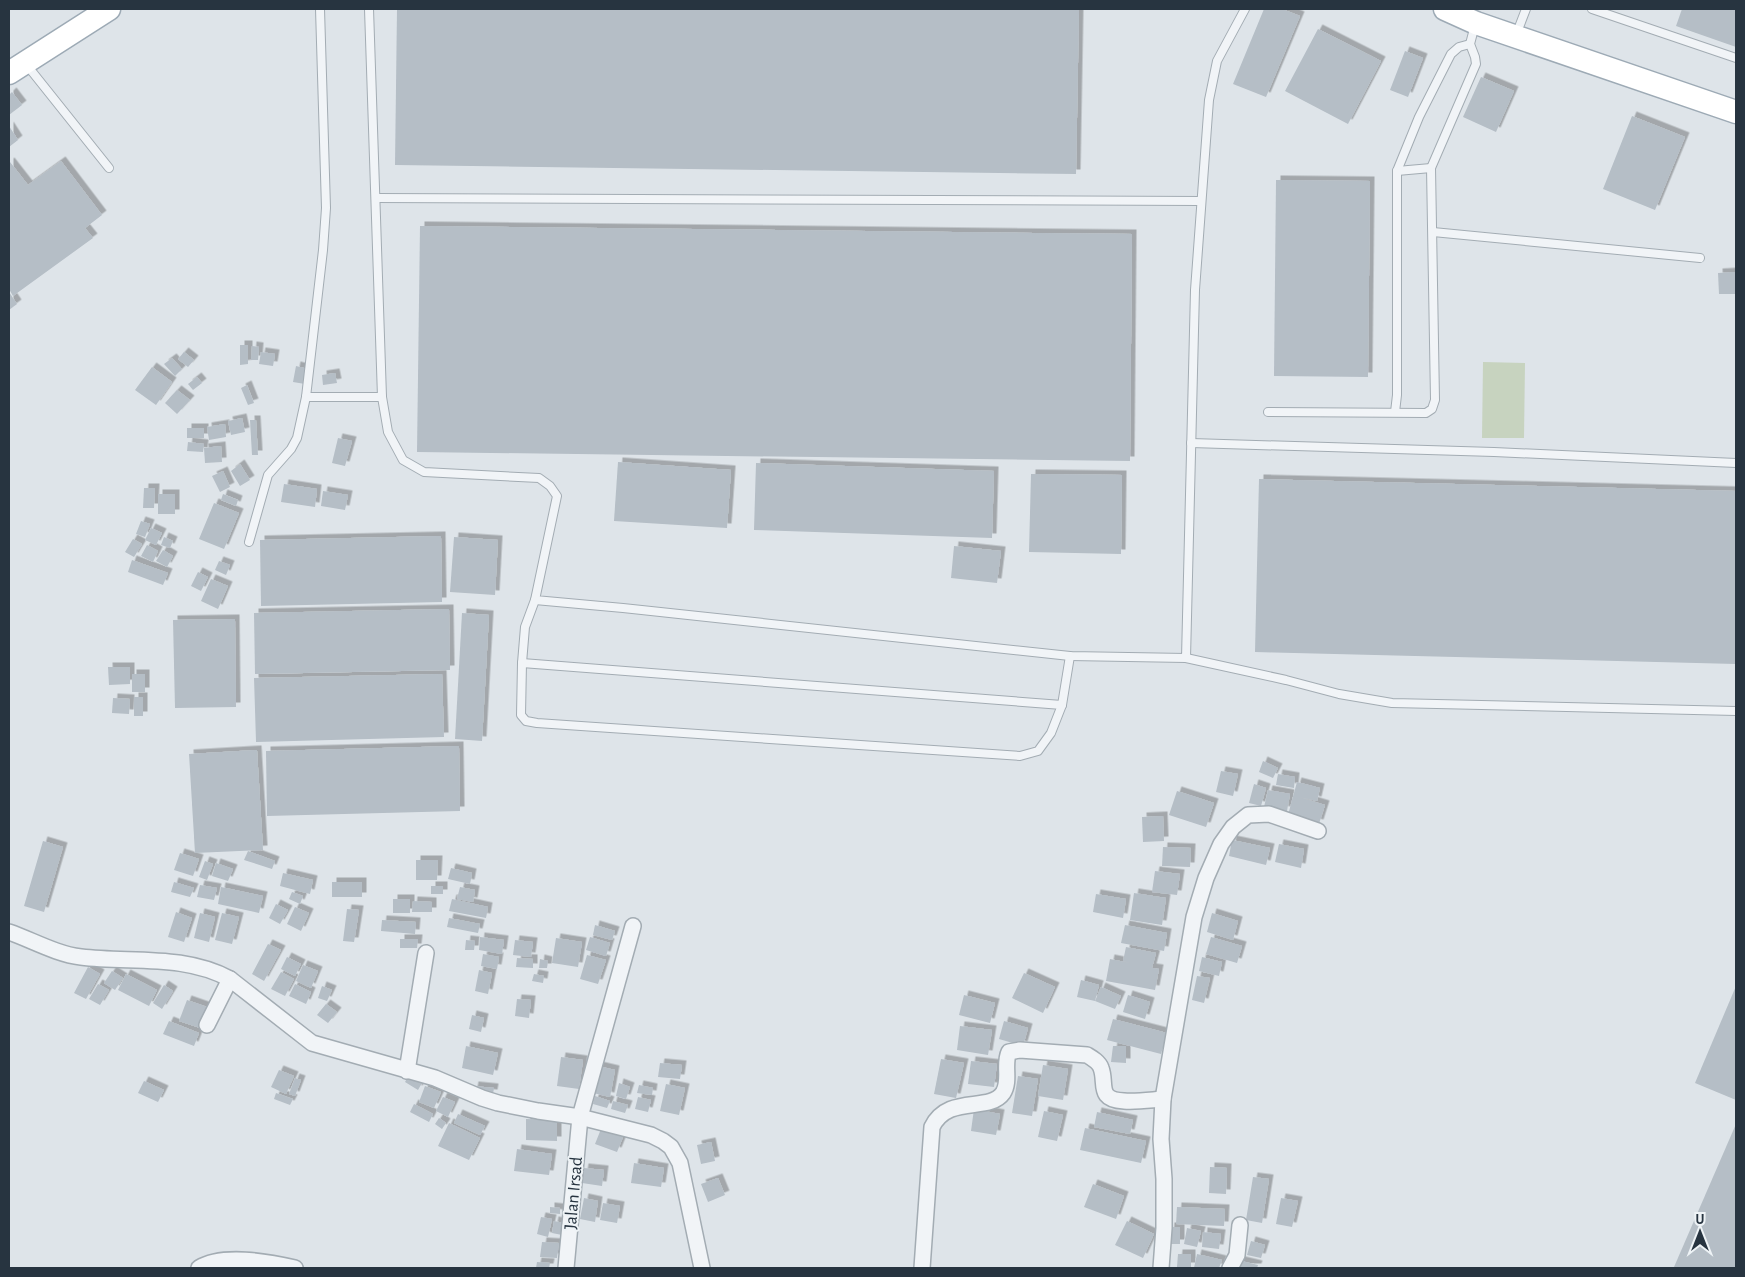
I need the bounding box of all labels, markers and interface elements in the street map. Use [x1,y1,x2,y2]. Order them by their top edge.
street label: Jalan Irsad [562,1156,586,1230]
north arrow [1675,1207,1725,1257]
text: U [1696,1213,1705,1227]

